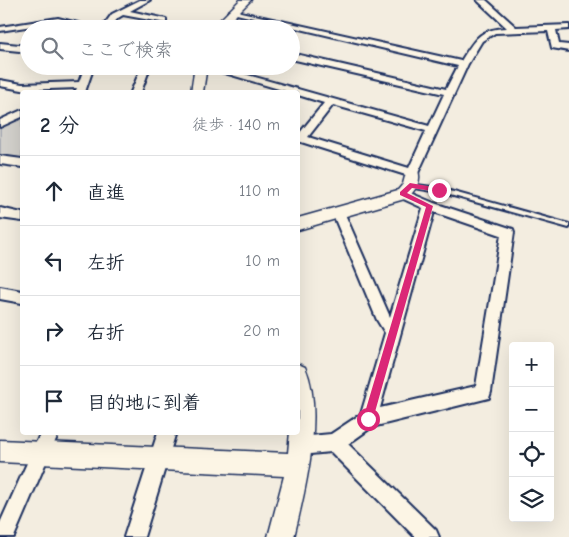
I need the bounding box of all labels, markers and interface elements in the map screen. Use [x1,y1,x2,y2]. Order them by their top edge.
search box [20,20,300,75]
icon: search [38,34,66,62]
text: ここで検索 [78,39,173,61]
text: 2 分 [40,113,79,137]
text: 徒歩 · 140 m [192,116,280,134]
icon: ahead [40,177,68,205]
route end [428,179,451,202]
text: 直進 [87,182,125,204]
text: 110 m [239,182,280,200]
icon: left [40,247,68,275]
text: 左折 [87,252,125,274]
text: 10 m [245,252,280,270]
icon: right [40,317,68,345]
text: 右折 [87,322,125,344]
text: 20 m [243,322,280,340]
map controls [509,342,554,522]
button: + [509,342,554,387]
icon: arrive [40,387,68,415]
button: − [509,387,554,432]
text: 目的地に到着 [87,392,201,414]
route start [357,408,380,431]
button: locate [509,432,554,477]
button: layers [509,477,554,522]

